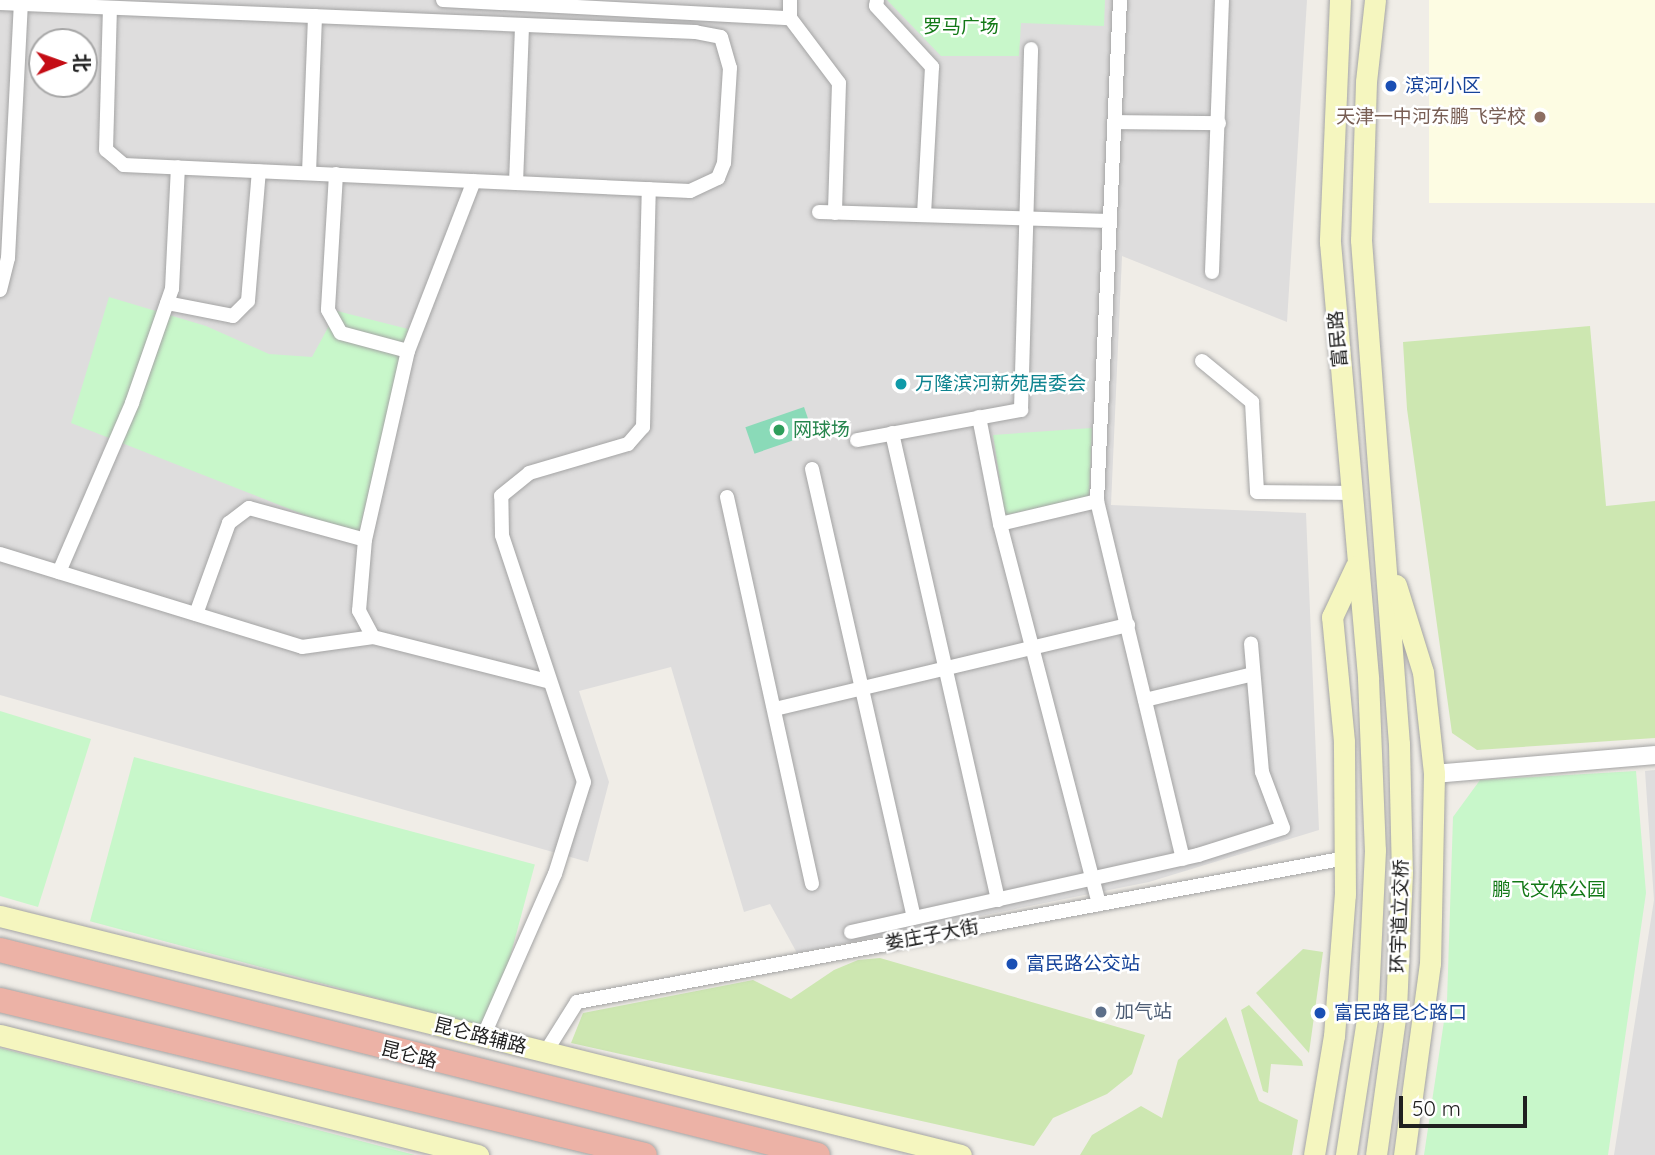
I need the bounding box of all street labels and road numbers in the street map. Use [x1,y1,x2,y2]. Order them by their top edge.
street label: 富民路 [1324,310,1352,368]
street label: 环宇道立交桥 [1387,859,1413,973]
street label: 娄庄子大街 [883,915,981,955]
street label: 昆仑路辅路 [431,1013,529,1059]
street label: 昆仑路 [379,1037,439,1073]

